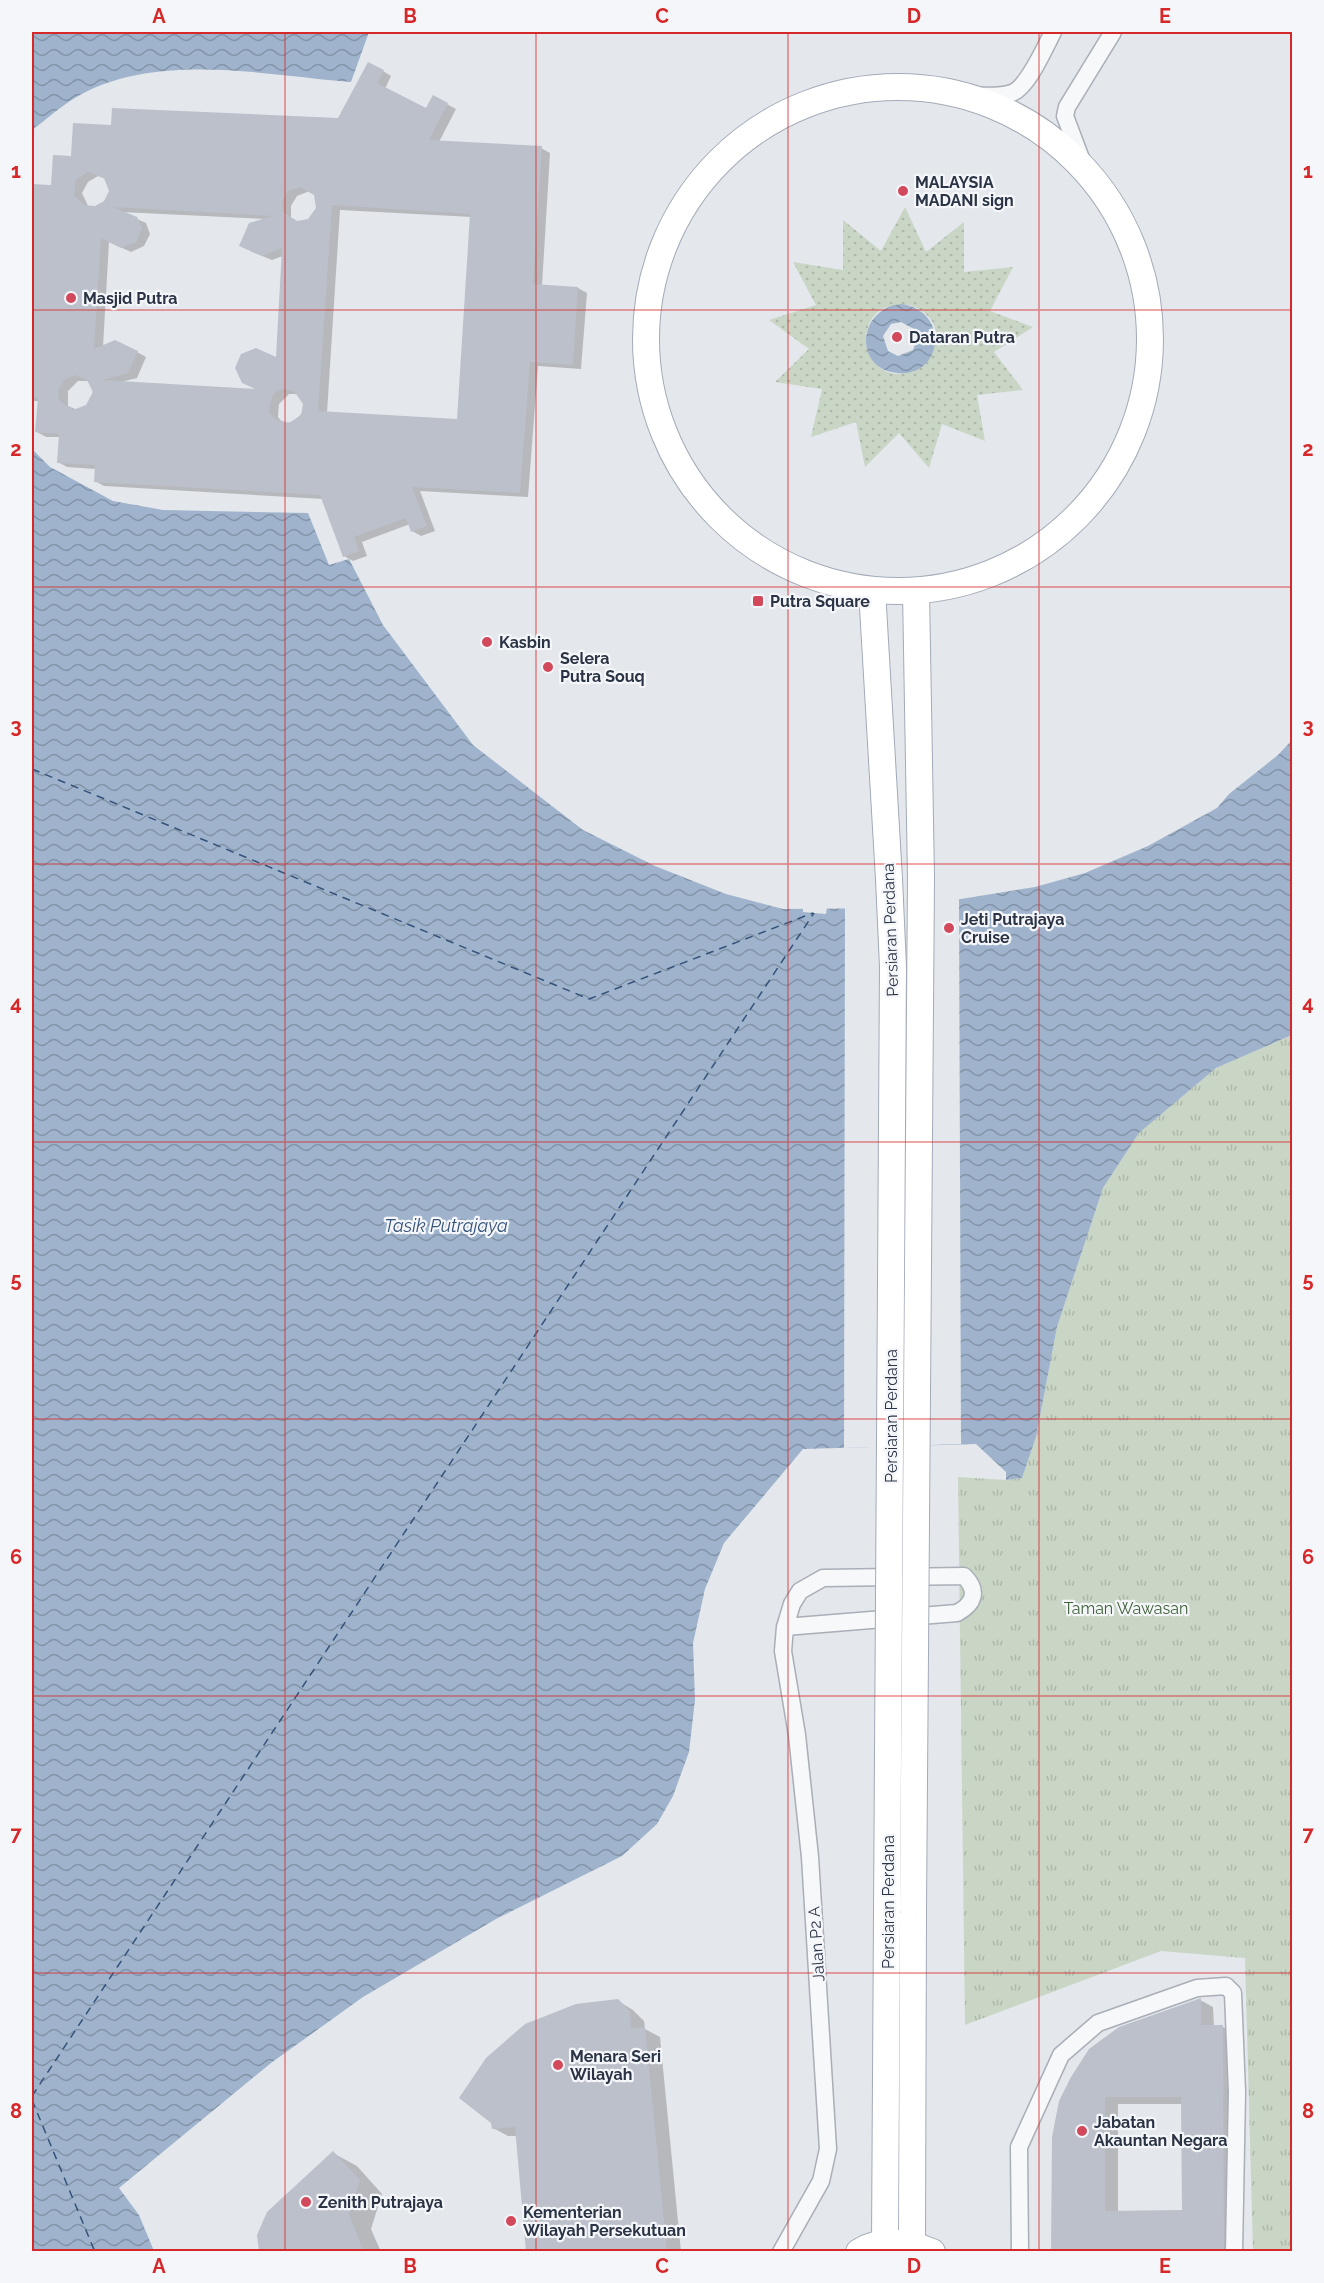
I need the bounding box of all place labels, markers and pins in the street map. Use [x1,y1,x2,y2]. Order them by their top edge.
place label: MALAYSIA MADANI sign [915,173,1014,210]
marker: MALAYSIA MADANI sign [896,184,910,198]
place label: Masjid Putra [83,289,178,308]
marker: Masjid Putra [64,291,78,305]
place label: Dataran Putra [909,328,1015,347]
marker: Dataran Putra [890,330,904,344]
place label: Putra Square [770,592,870,611]
marker: Putra Square [751,594,765,608]
place label: Kasbin [499,633,551,652]
marker: Kasbin [480,635,494,649]
place label: Selera Putra Souq [560,649,645,686]
marker: Selera Putra Souq [541,660,555,674]
place label: Jeti Putrajaya Cruise [961,910,1064,947]
marker: Jeti Putrajaya Cruise [942,921,956,935]
place label: Menara Seri Wilayah [570,2047,661,2084]
marker: Menara Seri Wilayah [551,2058,565,2072]
place label: Jabatan Akauntan Negara [1094,2113,1227,2150]
marker: Jabatan Akauntan Negara [1075,2124,1089,2138]
place label: Zenith Putrajaya [318,2193,443,2212]
marker: Zenith Putrajaya [299,2195,313,2209]
place label: Kementerian Wilayah Persekutuan [523,2203,686,2240]
marker: Kementerian Wilayah Persekutuan [504,2214,518,2228]

